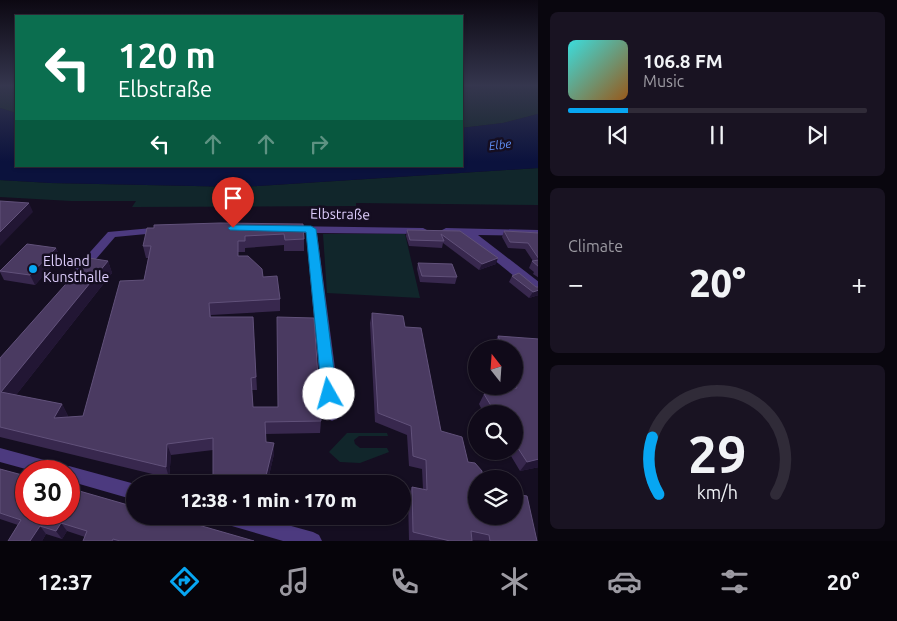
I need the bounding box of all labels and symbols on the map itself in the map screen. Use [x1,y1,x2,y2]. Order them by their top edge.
water label: Elbe [488,137,512,152]
pin [212,177,254,228]
street label: Elbstraße [310,205,370,223]
place label: Elbland Kunsthalle [43,253,109,285]
marker: Elbland Kunsthalle [27,263,39,275]
north arrow [468,340,522,395]
position arrow [302,367,354,419]
speed limit sign: 30 [15,460,80,525]

